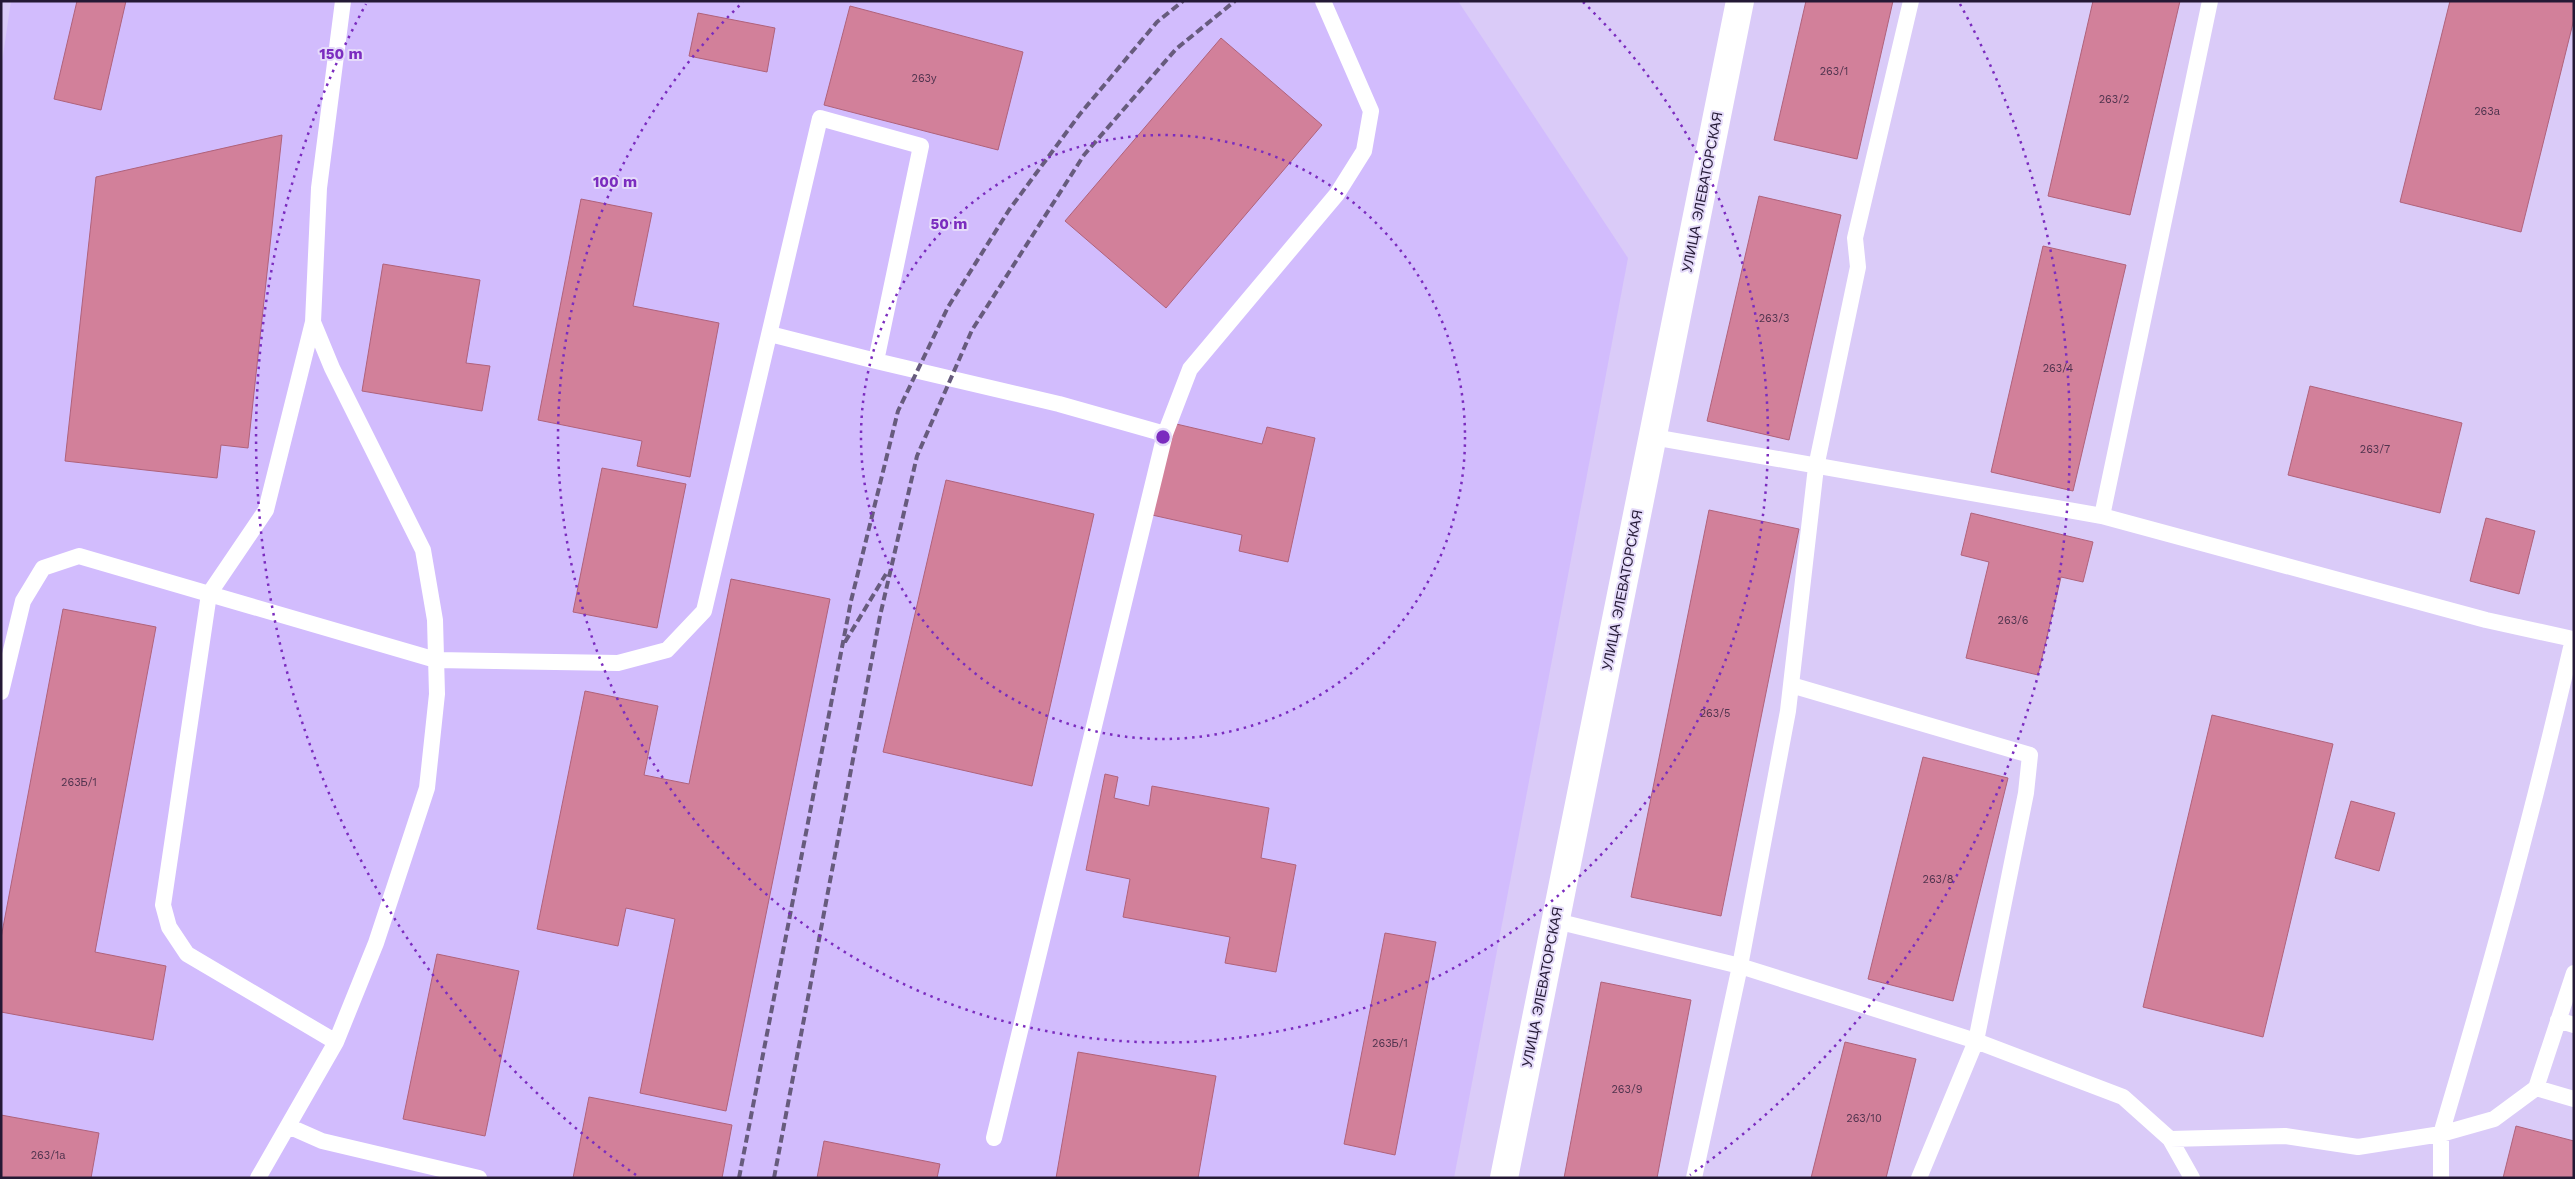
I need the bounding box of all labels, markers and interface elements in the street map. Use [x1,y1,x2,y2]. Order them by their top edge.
text: 150 m [319,45,363,63]
house number: 263/1 [1820,65,1848,78]
house number: 263у [911,72,937,85]
house number: 263/2 [2099,93,2129,106]
house number: 263а [2474,105,2501,118]
street label: УЛИЦА ЭЛЕВАТОРСКАЯ [1679,110,1725,274]
text: 100 m [593,173,637,191]
text: 50 m [931,215,967,233]
house number: 263/3 [1759,312,1789,325]
house number: 263/4 [2043,362,2074,375]
centre of rings [1154,428,1172,446]
house number: 263/7 [2360,443,2390,456]
street label: УЛИЦА ЭЛЕВАТОРСКАЯ [1599,508,1645,672]
house number: 263/6 [1998,614,2029,627]
house number: 263/5 [1700,707,1730,720]
house number: 263Б/1 [61,776,97,789]
house number: 263/8 [1923,873,1954,886]
street label: УЛИЦА ЭЛЕВАТОРСКАЯ [1519,905,1565,1069]
house number: 263Б/1 [1372,1037,1408,1050]
house number: 263/9 [1611,1083,1643,1096]
house number: 263/10 [1846,1112,1882,1125]
house number: 263/1а [31,1149,66,1162]

